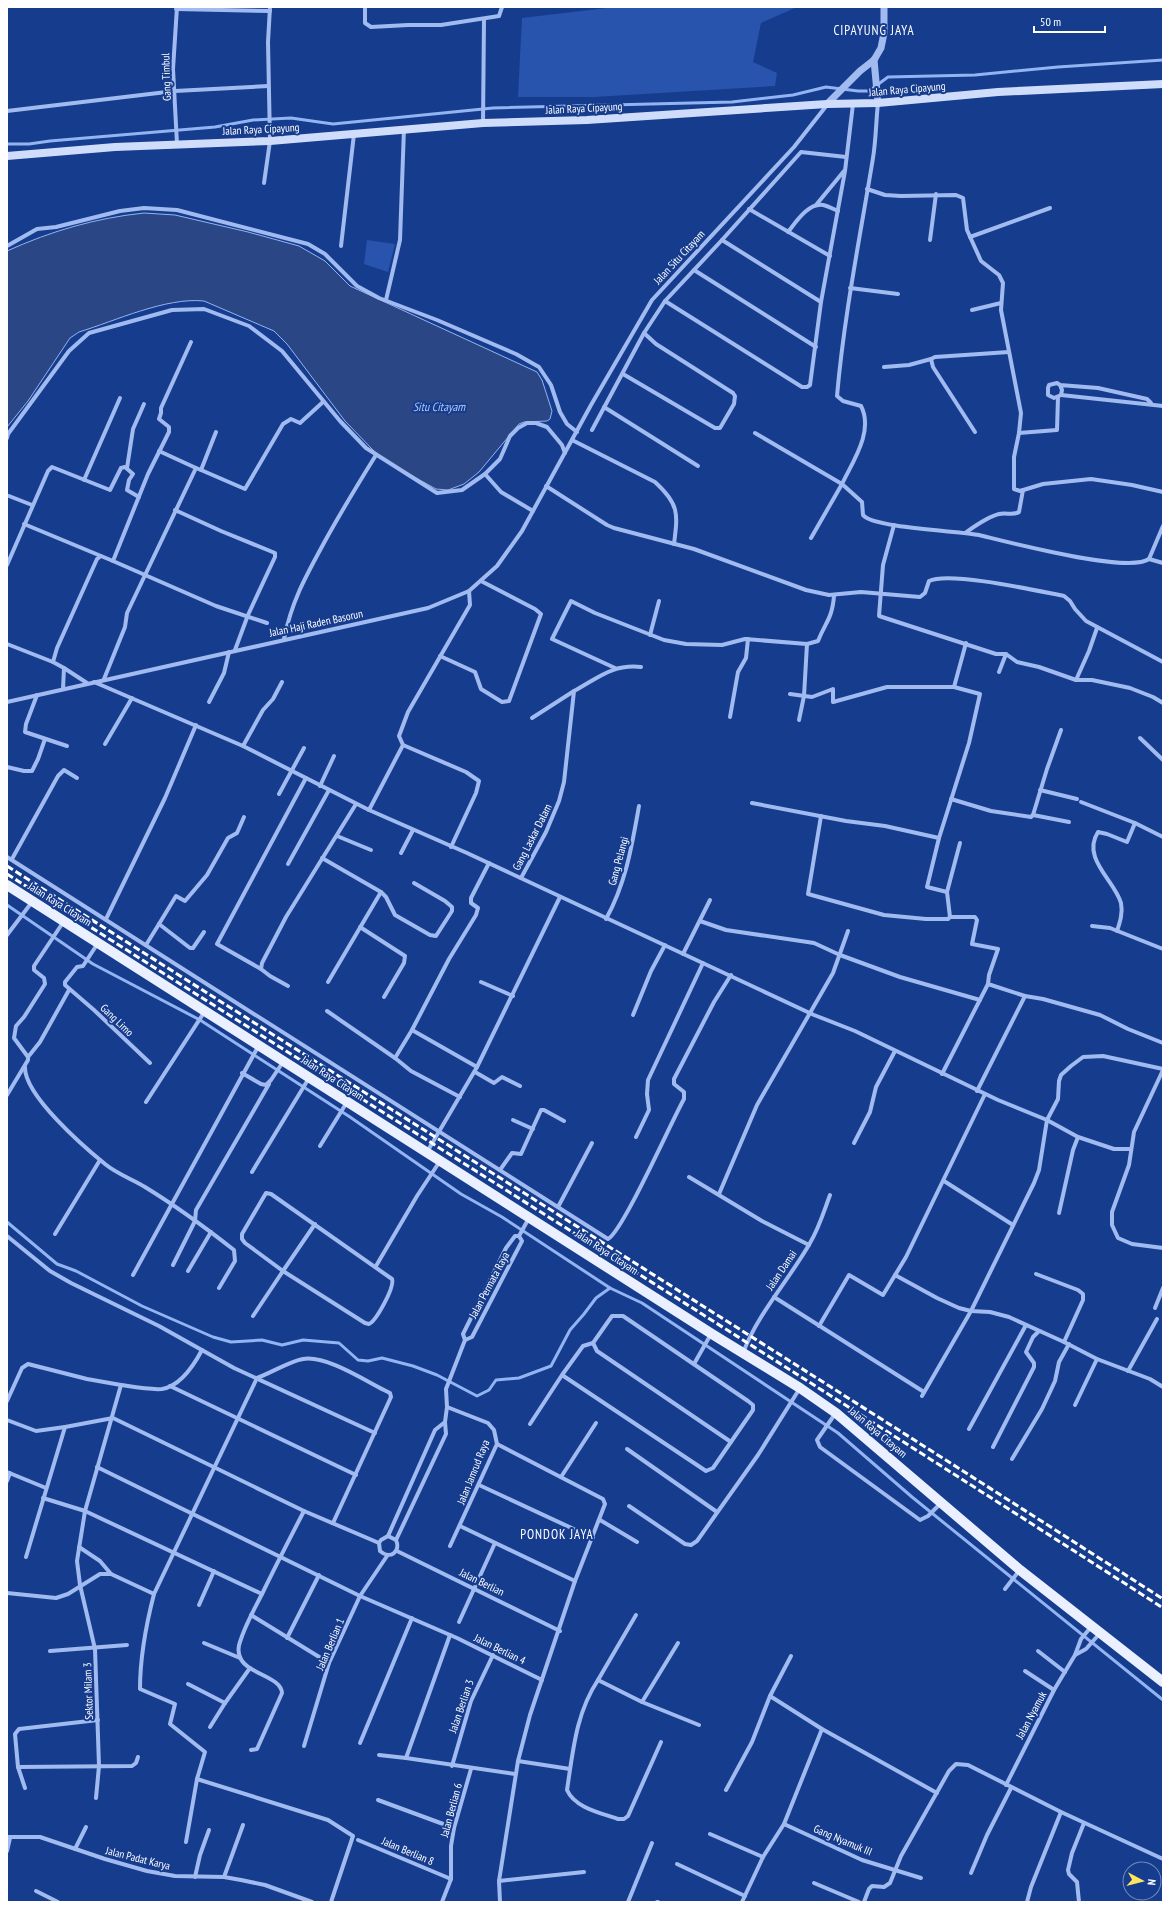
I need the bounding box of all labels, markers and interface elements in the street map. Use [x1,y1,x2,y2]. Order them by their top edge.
scale bar [1034,8,1105,34]
text: 50 m [1040,14,1061,29]
district label: CIPAYUNG JAYA [833,22,915,39]
street label: Gang Timbul [158,52,174,101]
street label: Jalan Raya Cipayung [867,79,946,99]
street label: Jalan Raya Cipayung [544,99,623,117]
street label: Jalan Raya Cipayung [221,120,300,138]
street label: Jalan Situ Citayam [650,227,708,288]
water label: Situ Citayam [413,399,466,414]
street label: Jalan Haji Raden Basorun [267,606,364,640]
street label: Gang Laskar Dalam [509,801,555,873]
street label: Gang Pelangi [605,835,631,887]
street label: Jalan Raya Citayam [25,878,94,929]
street label: Gang Limo [98,1001,137,1039]
street label: Jalan Raya Citayam [298,1052,367,1104]
street label: Jalan Raya Citayam [572,1226,641,1278]
street label: Jalan Damai [762,1247,799,1294]
street label: Jalan Permata Raya [465,1250,512,1321]
street label: Jalan Raya Citayam [845,1403,910,1461]
street label: Jalan Jamrud Raya [453,1438,492,1507]
district label: PONDOK JAYA [520,1526,594,1543]
street label: Jalan Berlian [456,1565,507,1599]
street label: Jalan Berlian 1 [312,1616,347,1673]
street label: Jalan Berlian 4 [471,1630,528,1667]
street label: Sektor Milam 3 [80,1662,96,1720]
street label: Jalan Berlian 3 [445,1677,477,1735]
street label: Jalan Nyamuk [1012,1688,1050,1742]
street label: Jalan Berlian 6 [437,1781,465,1840]
street label: Gang Nyamuk III [812,1821,874,1859]
street label: Jalan Berlian 8 [379,1833,436,1868]
street label: Jalan Padat Karya [103,1843,172,1873]
north arrow [1122,1861,1162,1901]
text: N [1145,1878,1159,1886]

